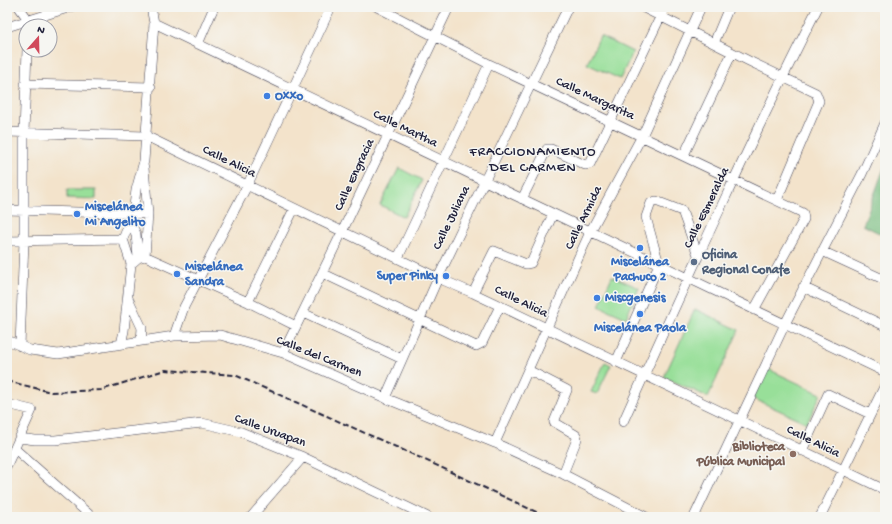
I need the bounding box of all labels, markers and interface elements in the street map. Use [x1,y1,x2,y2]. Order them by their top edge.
north arrow [18,18,58,58]
text: N [35,24,46,37]
street label: Calle Margarita [553,74,637,124]
place label: Oxxo [275,89,303,104]
marker: Oxxo [262,91,272,101]
street label: Calle Martha [370,107,441,151]
street label: Calle Engracia [332,136,379,213]
street label: Calle Alicia [200,143,259,182]
district label: FRACCIONAMIENTO DEL CARMEN [469,144,596,177]
street label: Calle Esmeralda [681,164,733,251]
street label: Calle Juliana [430,183,474,252]
street label: Calle Armida [562,183,606,252]
place label: Miscelánea Mi Angelito [85,200,146,230]
marker: Miscelánea Mi Angelito [72,209,82,219]
marker: Miscelánea Pachuco 2 [635,243,645,253]
place label: Oficina Regional Conafe [701,247,791,278]
place label: Miscelánea Pachuco 2 [611,255,670,285]
marker: Oficina Regional Conafe [689,257,699,267]
place label: Miscelánea Sandra [185,260,244,290]
marker: Miscelánea Sandra [172,269,182,279]
place label: Super Pinky [377,269,439,285]
marker: Super Pinky [441,271,451,281]
street label: Calle Alicia [492,283,551,322]
place label: Miscgenesis [605,291,667,306]
marker: Miscgenesis [592,293,602,303]
marker: Miscelánea Paola [635,309,645,319]
place label: Miscelánea Paola [594,321,687,336]
street label: Calle del Carmen [274,333,365,381]
street label: Calle Uruapan [232,411,309,451]
street label: Calle Alicia [784,423,843,462]
place label: Biblioteca Pública Municipal [696,440,786,471]
marker: Biblioteca Pública Municipal [788,449,798,459]

